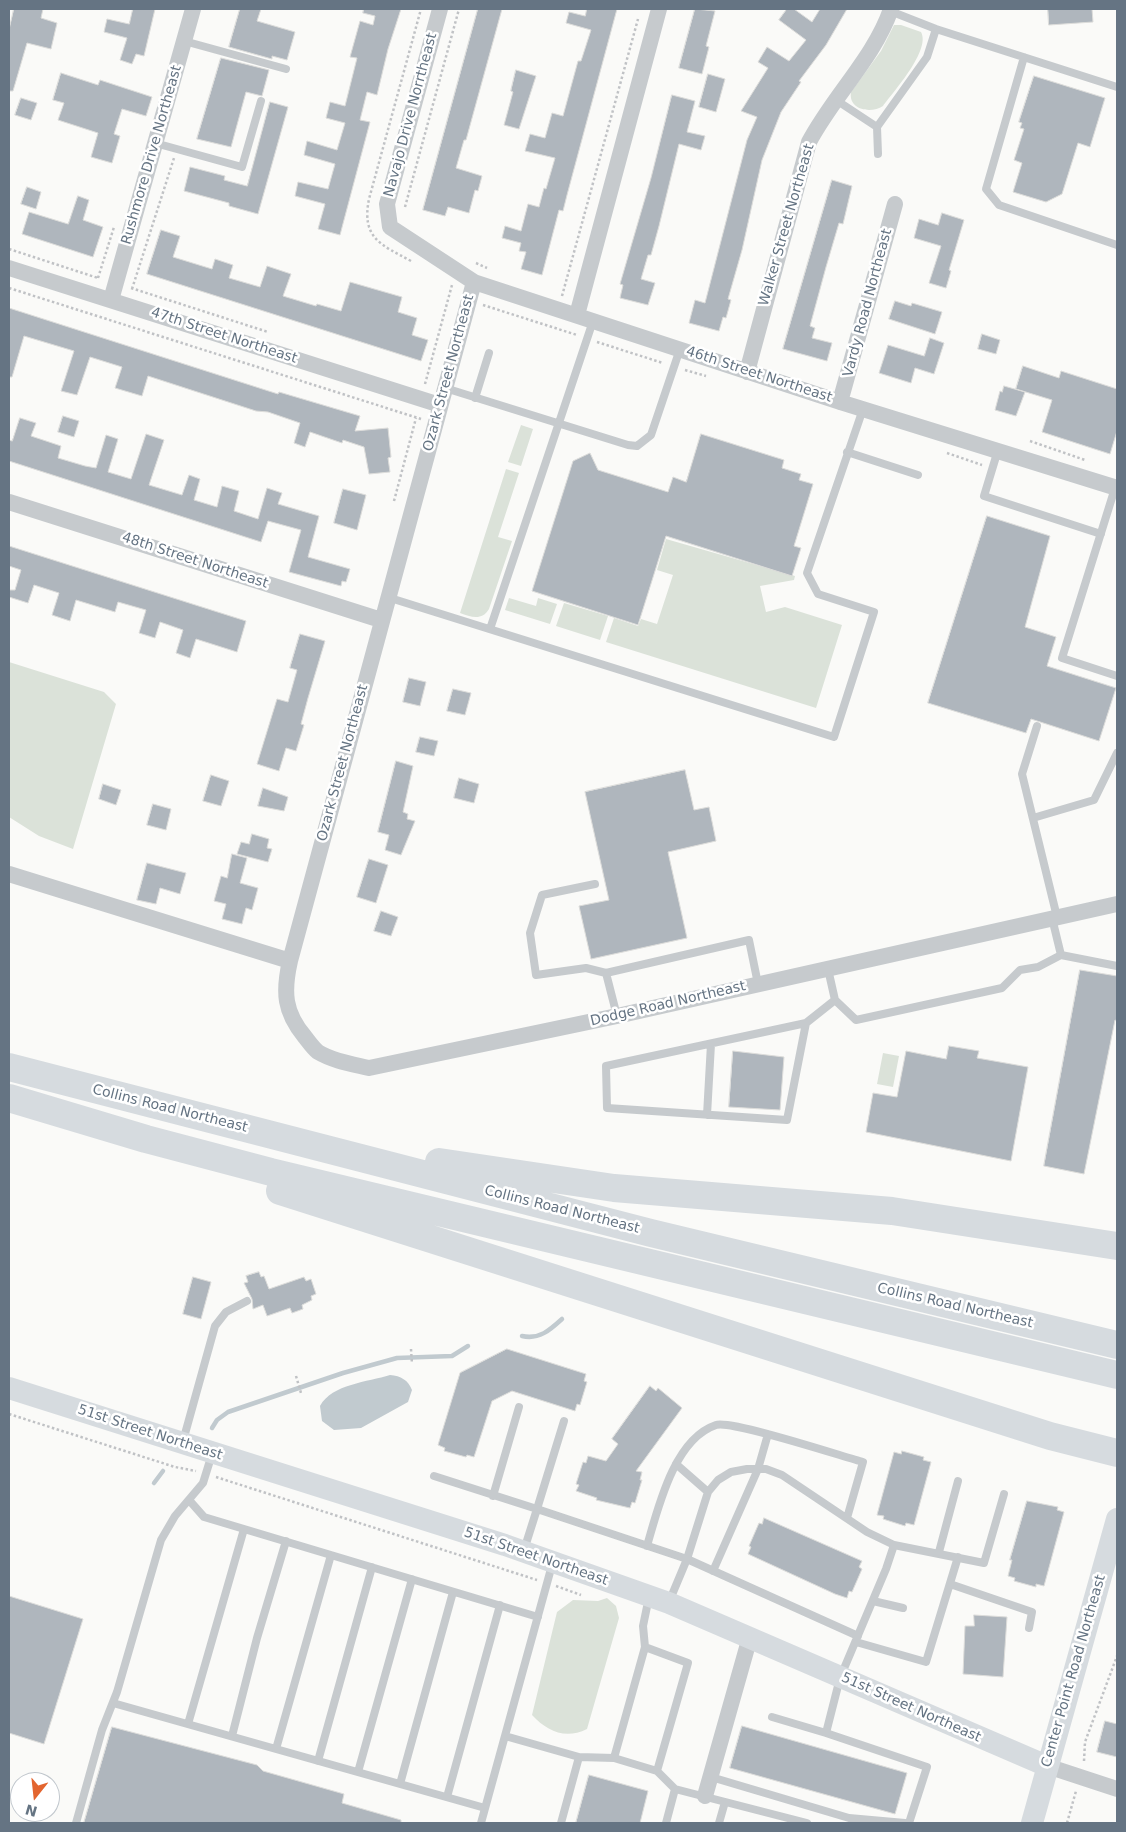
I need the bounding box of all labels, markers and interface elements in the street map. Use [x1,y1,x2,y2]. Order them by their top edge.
street label: Navajo Drive Norrtheast [381,31,441,199]
street label: Rushmore Drive Northeast [118,63,186,247]
street label: Walker Street Northeast [756,142,818,308]
street label: Vardy Road Northeast [840,227,896,379]
street label: Ozark Street Northeast [420,293,478,453]
street label: 47th Street Northeast [149,304,299,368]
street label: 46th Street Northeast [684,343,834,407]
street label: 48th Street Northeast [120,529,270,593]
street label: Ozark Street Northeast [314,683,372,843]
street label: Dodge Road Northeast [589,978,747,1030]
street label: Collins Road Northeast [91,1082,249,1136]
street label: Collins Road Northeast [483,1183,641,1237]
street label: Collins Road Northeast [875,1280,1035,1332]
street label: 51st Street Northeast [76,1402,224,1464]
street label: 51st Street Northeast [462,1524,610,1590]
street label: Center Point Road Northeast [1038,1573,1110,1769]
street label: 51st Street Northeast [839,1670,983,1746]
north arrow [10,1772,60,1822]
text: N [23,1801,39,1820]

